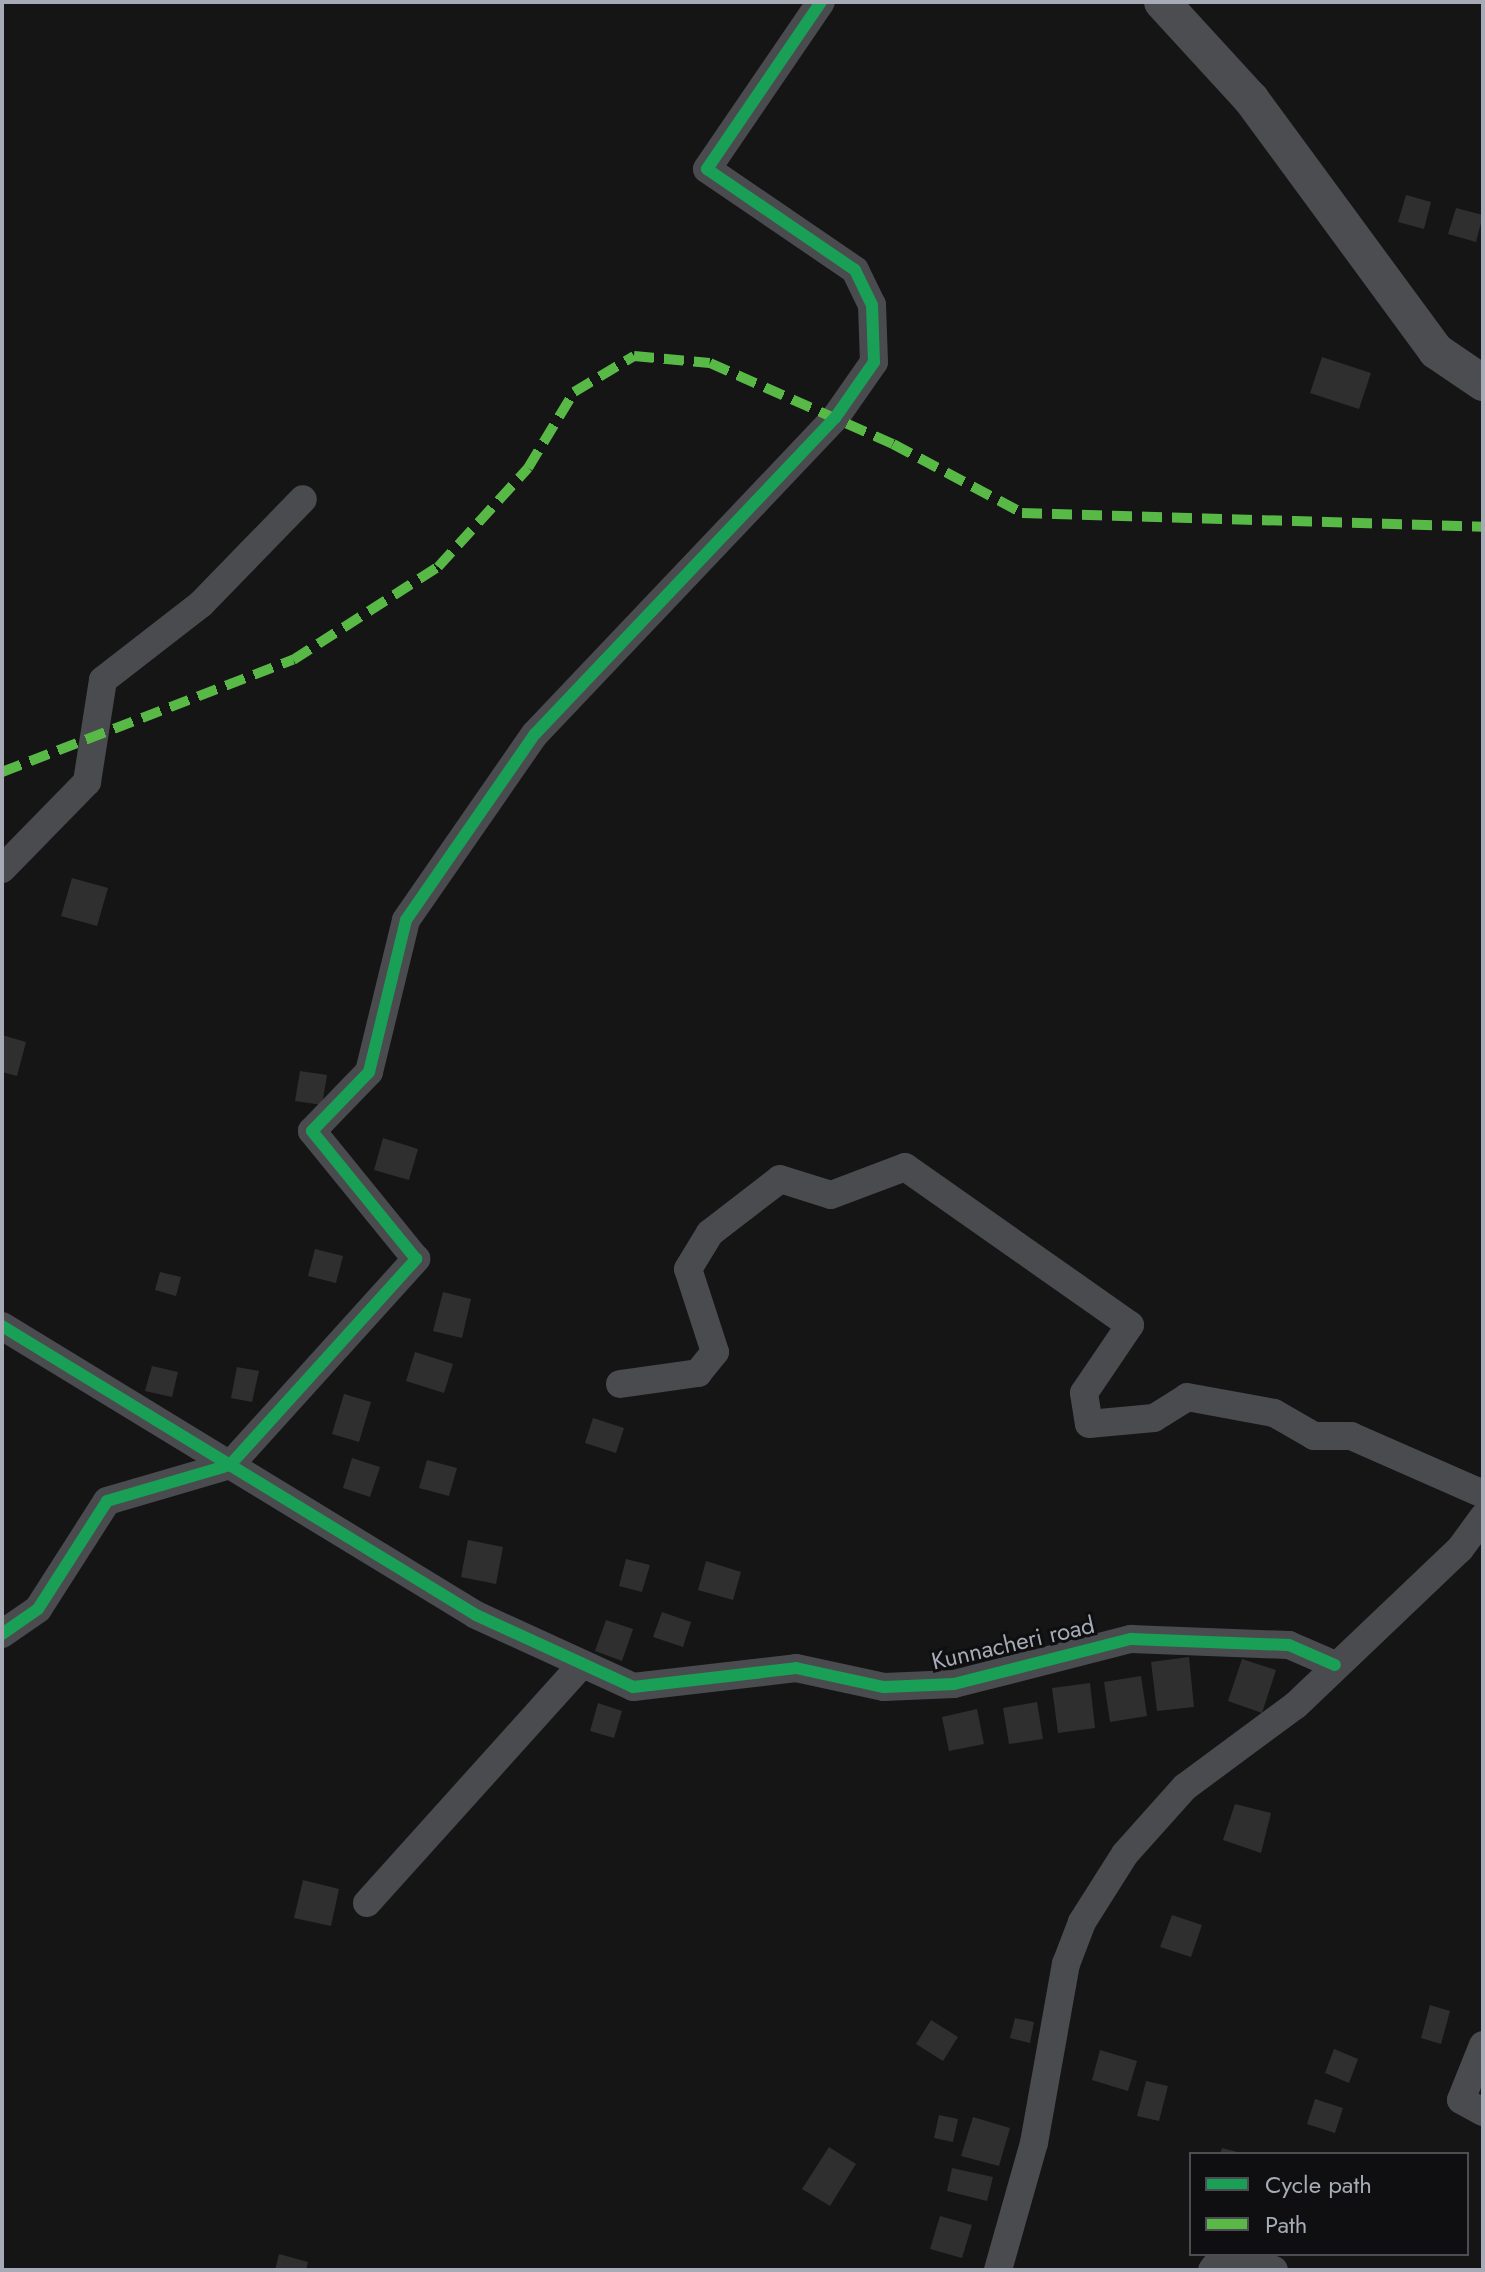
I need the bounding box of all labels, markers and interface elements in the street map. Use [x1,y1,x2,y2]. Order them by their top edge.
street label: Kunnacheri road [929,1610,1097,1676]
legend [1189,2152,1469,2256]
text: Cycle path [1265,2167,1372,2202]
text: Path [1265,2207,1307,2242]

